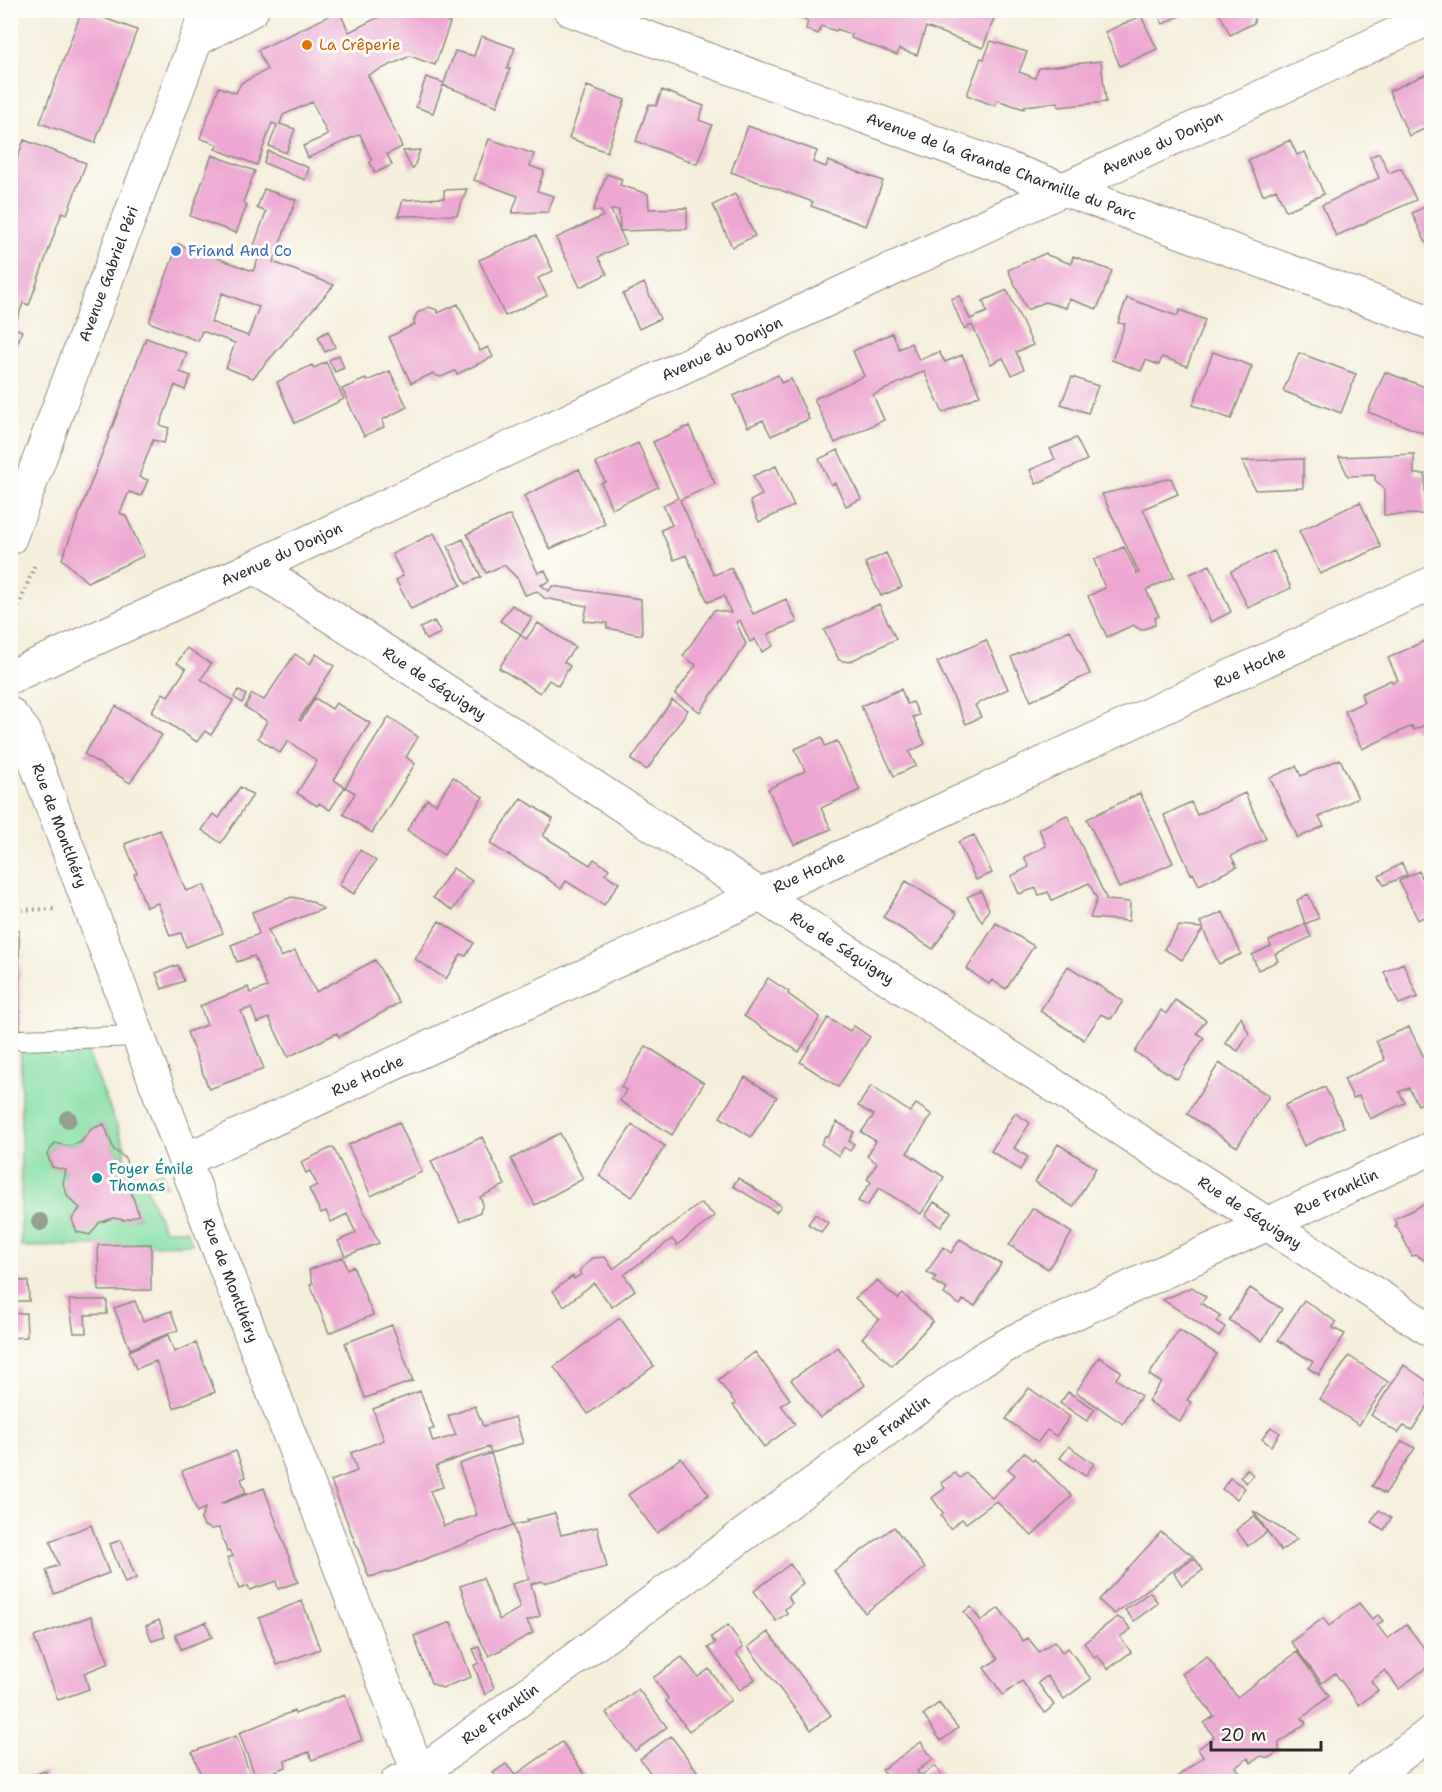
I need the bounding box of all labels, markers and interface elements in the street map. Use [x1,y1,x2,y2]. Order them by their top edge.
place label: La Crêperie [319,35,401,55]
marker: La Crêperie [300,38,314,52]
street label: Avenue du Donjon [1099,106,1226,180]
street label: Avenue de la Grande Charmille du Parc [863,108,1139,225]
street label: Avenue Gabriel Péri [74,203,143,344]
place label: Friand And Co [188,241,292,261]
marker: Friand And Co [169,244,183,258]
street label: Avenue du Donjon [658,312,786,386]
street label: Avenue du Donjon [218,518,345,591]
street label: Rue de Séquigny [379,642,490,725]
street label: Rue Hoche [1210,642,1289,693]
street label: Rue de Montlhéry [27,761,92,891]
street label: Rue Hoche [770,847,848,897]
street label: Rue de Séquigny [786,907,898,989]
street label: Rue Hoche [328,1051,407,1101]
place label: Foyer Émile Thomas [109,1158,194,1196]
street label: Rue Franklin [1291,1164,1381,1220]
marker: Foyer Émile Thomas [90,1171,104,1185]
street label: Rue de Séquigny [1194,1172,1306,1254]
street label: Rue de Montlhéry [198,1216,263,1345]
street label: Rue Franklin [849,1391,934,1461]
street label: Rue Franklin [458,1679,542,1749]
scale bar [1211,1714,1320,1752]
text: 20 m [1220,1723,1266,1747]

